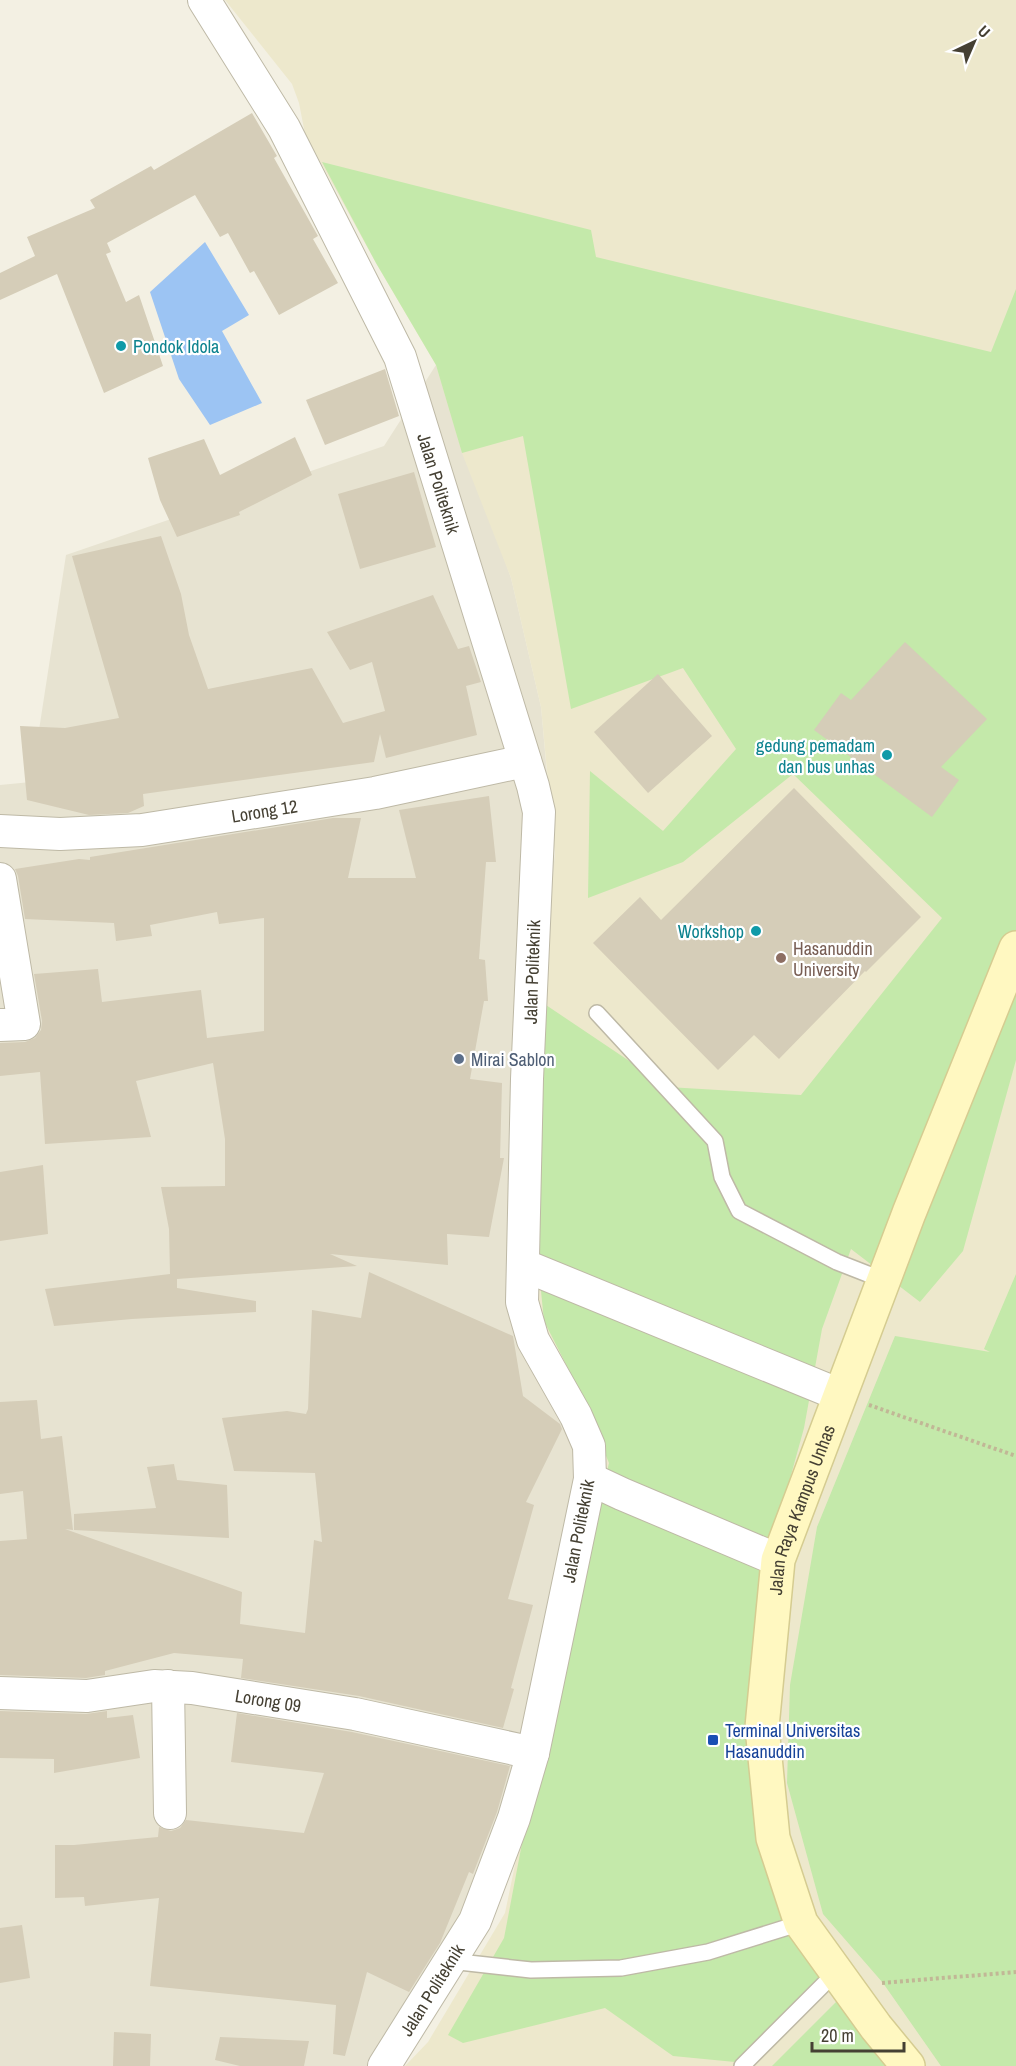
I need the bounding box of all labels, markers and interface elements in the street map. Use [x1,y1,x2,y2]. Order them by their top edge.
north arrow [944,12,1004,72]
text: U [973,20,995,42]
place label: Pondok Idola [133,334,219,359]
marker: Pondok Idola [114,339,128,353]
street label: Jalan Politeknik [412,430,467,538]
place label: gedung pemadam dan bus unhas [756,733,875,779]
marker: gedung pemadam dan bus unhas [880,748,894,762]
street label: Lorong 12 [229,793,299,828]
street label: Jalan Politeknik [518,919,546,1025]
place label: Workshop [678,919,744,944]
marker: Workshop [749,924,763,938]
place label: Hasanuddin University [793,936,873,982]
marker: Hasanuddin University [774,951,788,965]
place label: Mirai Sablon [471,1047,555,1072]
marker: Mirai Sablon [452,1052,466,1066]
street label: Jalan Raya Kampus Unhas [762,1421,841,1596]
street label: Jalan Politeknik [556,1477,600,1585]
street label: Lorong 09 [233,1683,303,1718]
place label: Terminal Universitas Hasanuddin [725,1718,860,1764]
marker: Terminal Universitas Hasanuddin [706,1733,720,1747]
street label: Jalan Politeknik [394,1939,471,2041]
scale bar [812,2015,904,2053]
text: 20 m [821,2023,854,2048]

